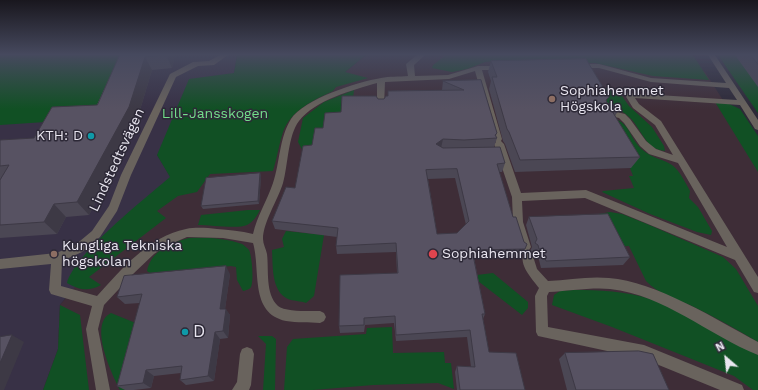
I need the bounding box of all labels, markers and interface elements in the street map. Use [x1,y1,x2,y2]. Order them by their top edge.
place label: Sophiahemmet Högskola [560,83,664,116]
marker: Sophiahemmet Högskola [547,94,557,104]
street label: Lindstedtsvägen [86,106,148,214]
park label: Lill-Jansskogen [162,106,268,122]
place label: KTH: D [36,128,83,144]
marker: KTH: D [86,131,96,141]
place label: Kungliga Tekniska högskolan [62,238,182,270]
place label: Sophiahemmet [442,246,546,262]
marker: Sophiahemmet [427,248,439,260]
marker: Kungliga Tekniska högskolan [49,249,59,259]
place label: D [193,322,205,342]
marker: D [180,327,190,337]
north arrow [706,338,746,378]
text: N [713,339,727,355]

